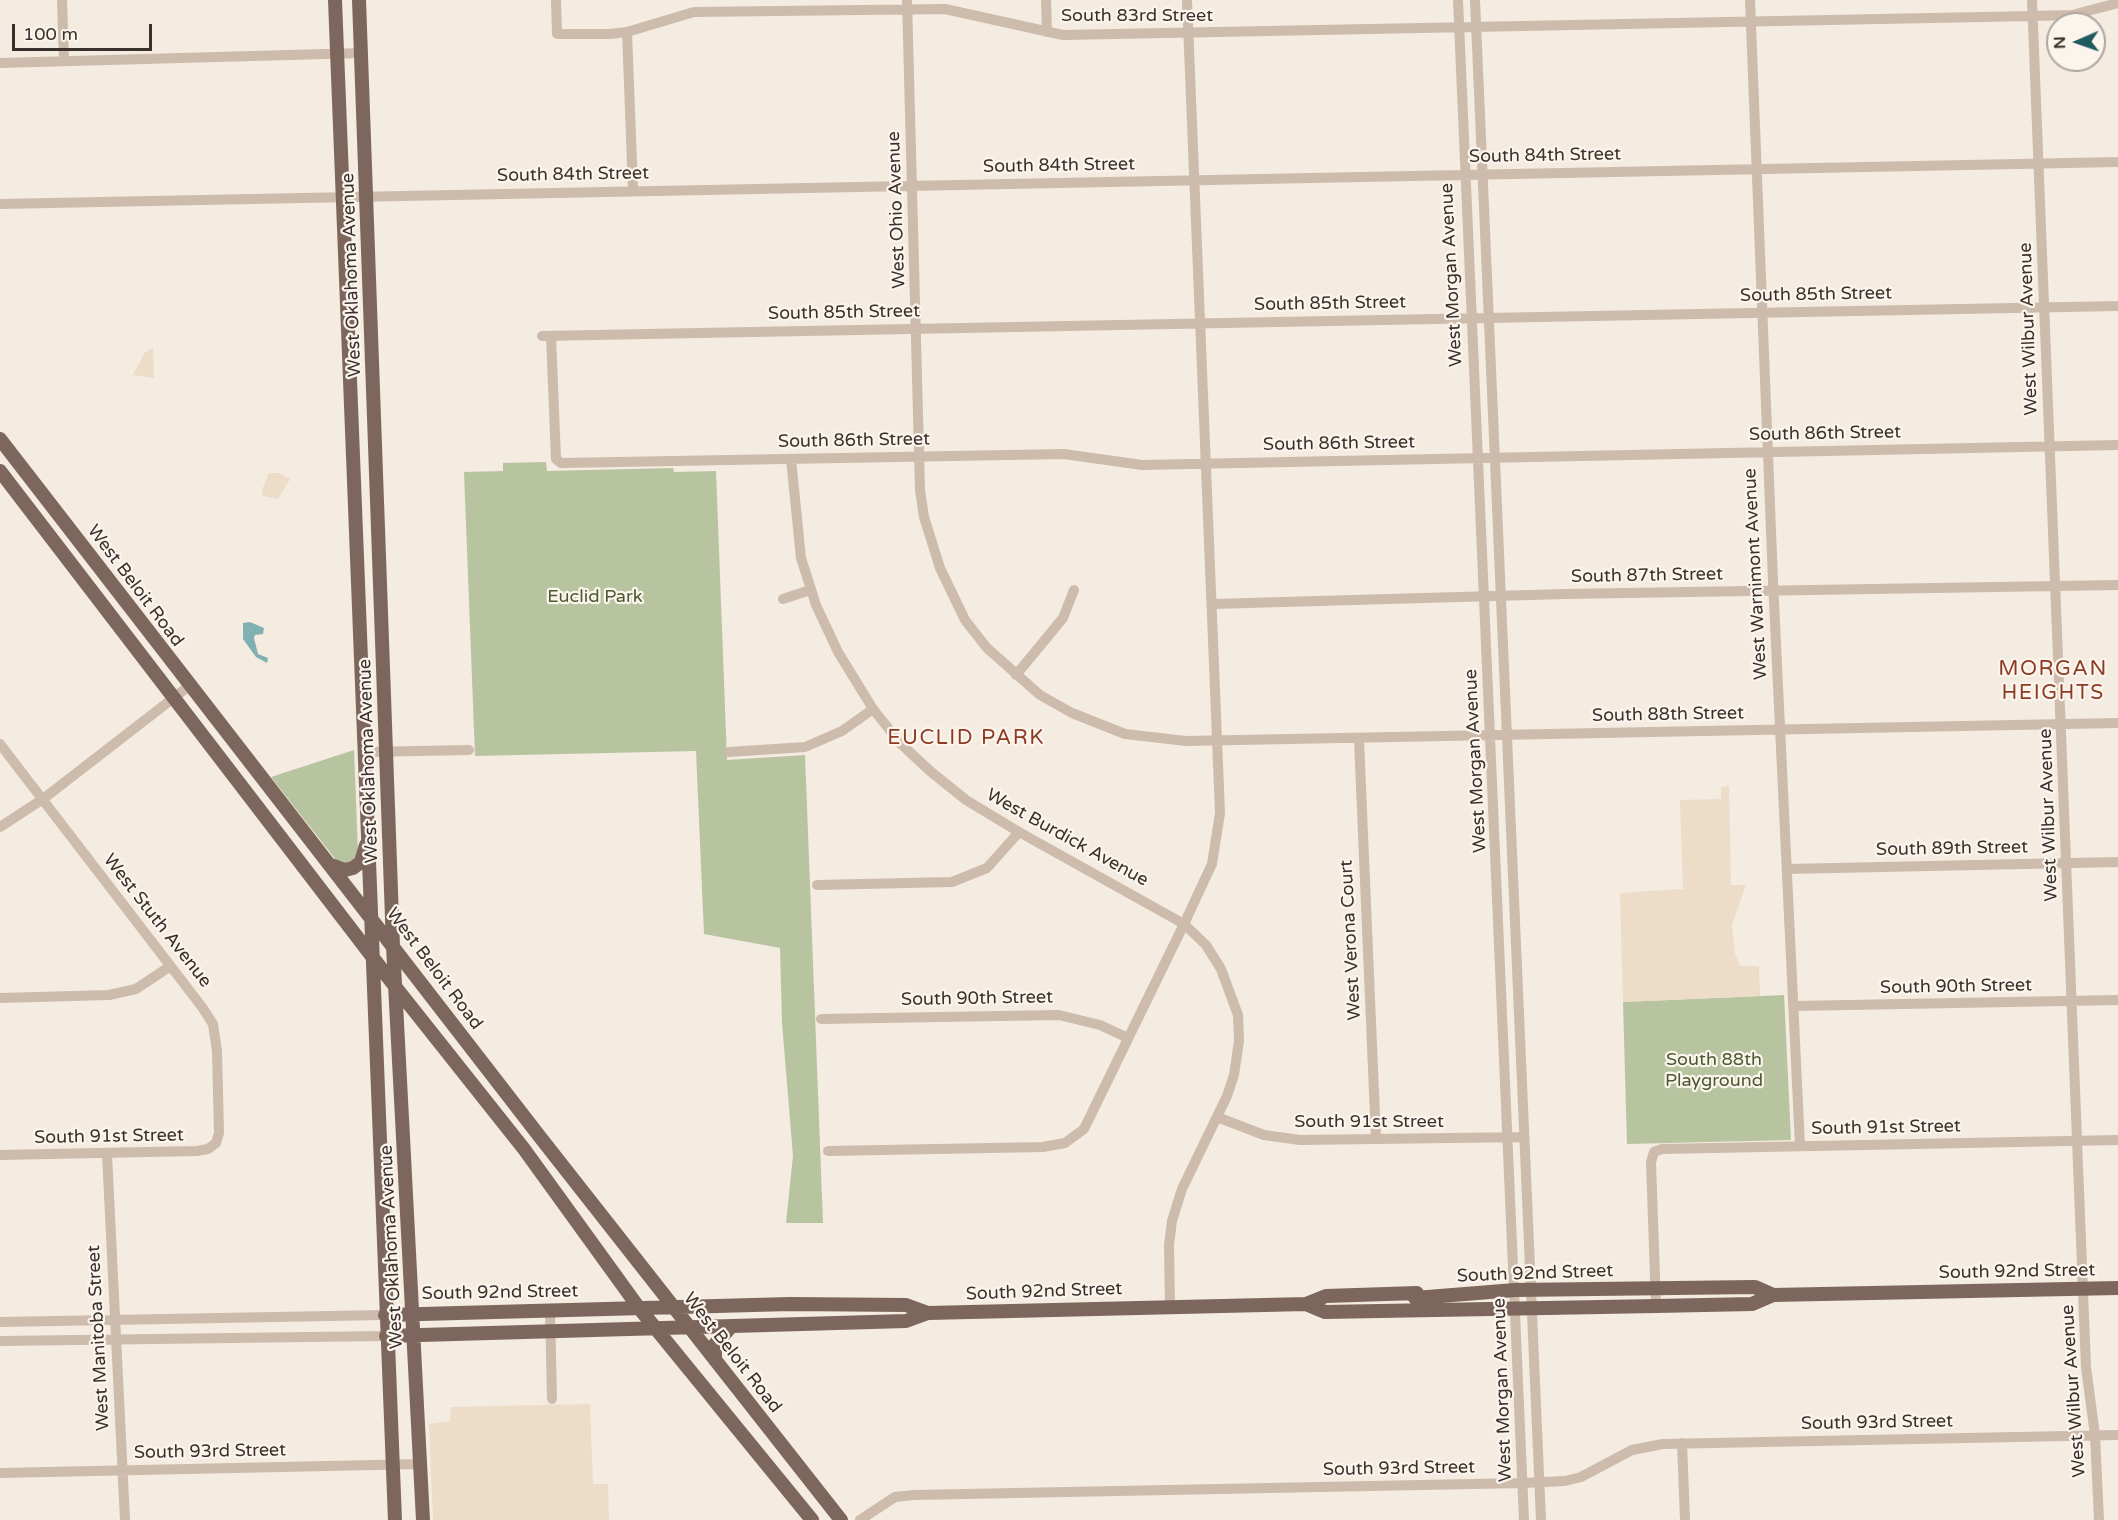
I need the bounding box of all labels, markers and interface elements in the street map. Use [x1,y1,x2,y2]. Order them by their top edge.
street label: South 83rd Street [1061,5,1213,27]
scale bar [15,12,154,50]
north arrow [2046,12,2106,72]
text: 100 m [23,23,78,45]
text: N [2050,36,2070,49]
street label: West Ohio Avenue [883,131,911,289]
street label: South 84th Street [1469,144,1621,168]
street label: South 84th Street [983,154,1135,178]
street label: South 84th Street [497,163,649,187]
street label: West Oklahoma Avenue [338,173,366,377]
street label: West Morgan Avenue [1436,183,1468,367]
street label: West Wilbur Avenue [2015,242,2043,416]
street label: South 85th Street [1740,283,1892,307]
street label: South 85th Street [1254,292,1406,316]
street label: South 85th Street [768,301,920,325]
street label: South 86th Street [1749,422,1901,446]
street label: South 86th Street [778,429,930,453]
street label: South 86th Street [1263,432,1415,456]
street label: West Warnimont Avenue [1740,468,1772,680]
street label: West Beloit Road [82,521,188,651]
street label: South 87th Street [1571,564,1723,588]
park label: Euclid Park [547,586,643,608]
district label: MORGAN HEIGHTS [1998,656,2108,706]
street label: West Oklahoma Avenue [355,659,383,863]
street label: West Morgan Avenue [1460,669,1492,853]
street label: South 88th Street [1592,703,1744,727]
district label: EUCLID PARK [887,725,1045,751]
street label: West Wilbur Avenue [2035,728,2063,902]
street label: West Burdick Avenue [982,784,1152,892]
street label: South 89th Street [1876,837,2028,861]
street label: West Stuth Avenue [98,850,216,992]
street label: West Verona Court [1336,859,1366,1021]
street label: West Beloit Road [381,904,487,1034]
street label: South 90th Street [1880,975,2032,999]
street label: South 90th Street [901,987,1053,1011]
park label: South 88th Playground [1665,1049,1763,1092]
street label: South 91st Street [1294,1111,1444,1133]
street label: South 91st Street [1811,1116,1961,1140]
street label: South 91st Street [34,1125,184,1149]
street label: West Oklahoma Avenue [376,1144,408,1350]
street label: West Manitoba Street [83,1245,115,1431]
street label: South 92nd Street [1456,1260,1614,1288]
street label: South 92nd Street [1939,1260,2095,1284]
street label: South 92nd Street [965,1278,1123,1306]
street label: South 92nd Street [422,1281,578,1305]
street label: West Beloit Road [678,1288,786,1418]
street label: West Morgan Avenue [1489,1298,1517,1482]
street label: West Wilbur Avenue [2057,1304,2091,1478]
street label: South 93rd Street [1801,1411,1953,1435]
street label: South 93rd Street [134,1440,286,1464]
street label: South 93rd Street [1323,1457,1475,1481]

